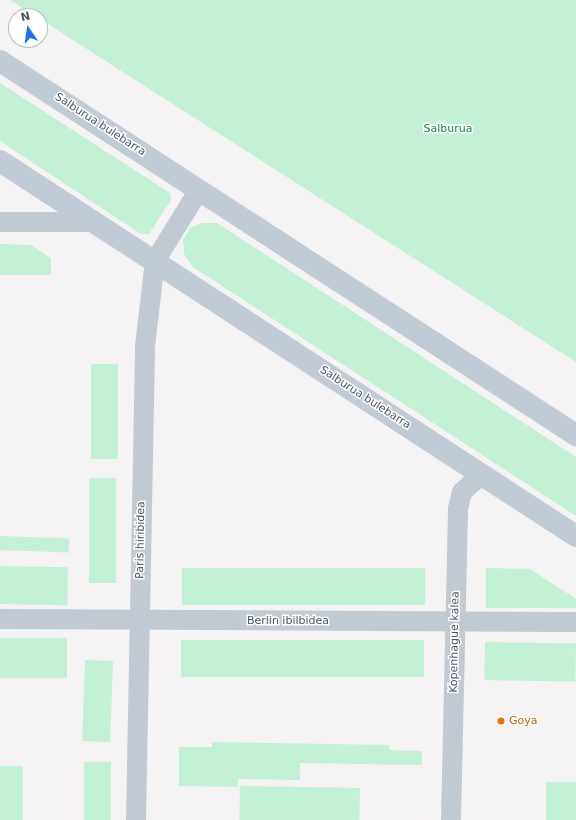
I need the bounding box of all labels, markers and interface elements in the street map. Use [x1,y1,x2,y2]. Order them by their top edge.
north arrow [8,8,48,48]
text: N [19,9,31,24]
street label: Salburua bulebarra [52,91,148,159]
park label: Salburua [424,122,472,136]
street label: Salburua bulebarra [317,364,413,432]
street label: Paris hiribidea [134,501,148,579]
street label: Kopenhague kalea [448,591,462,693]
street label: Berlin ibilbidea [247,614,329,628]
place label: Goya [509,714,538,728]
marker: Goya [496,716,506,726]

